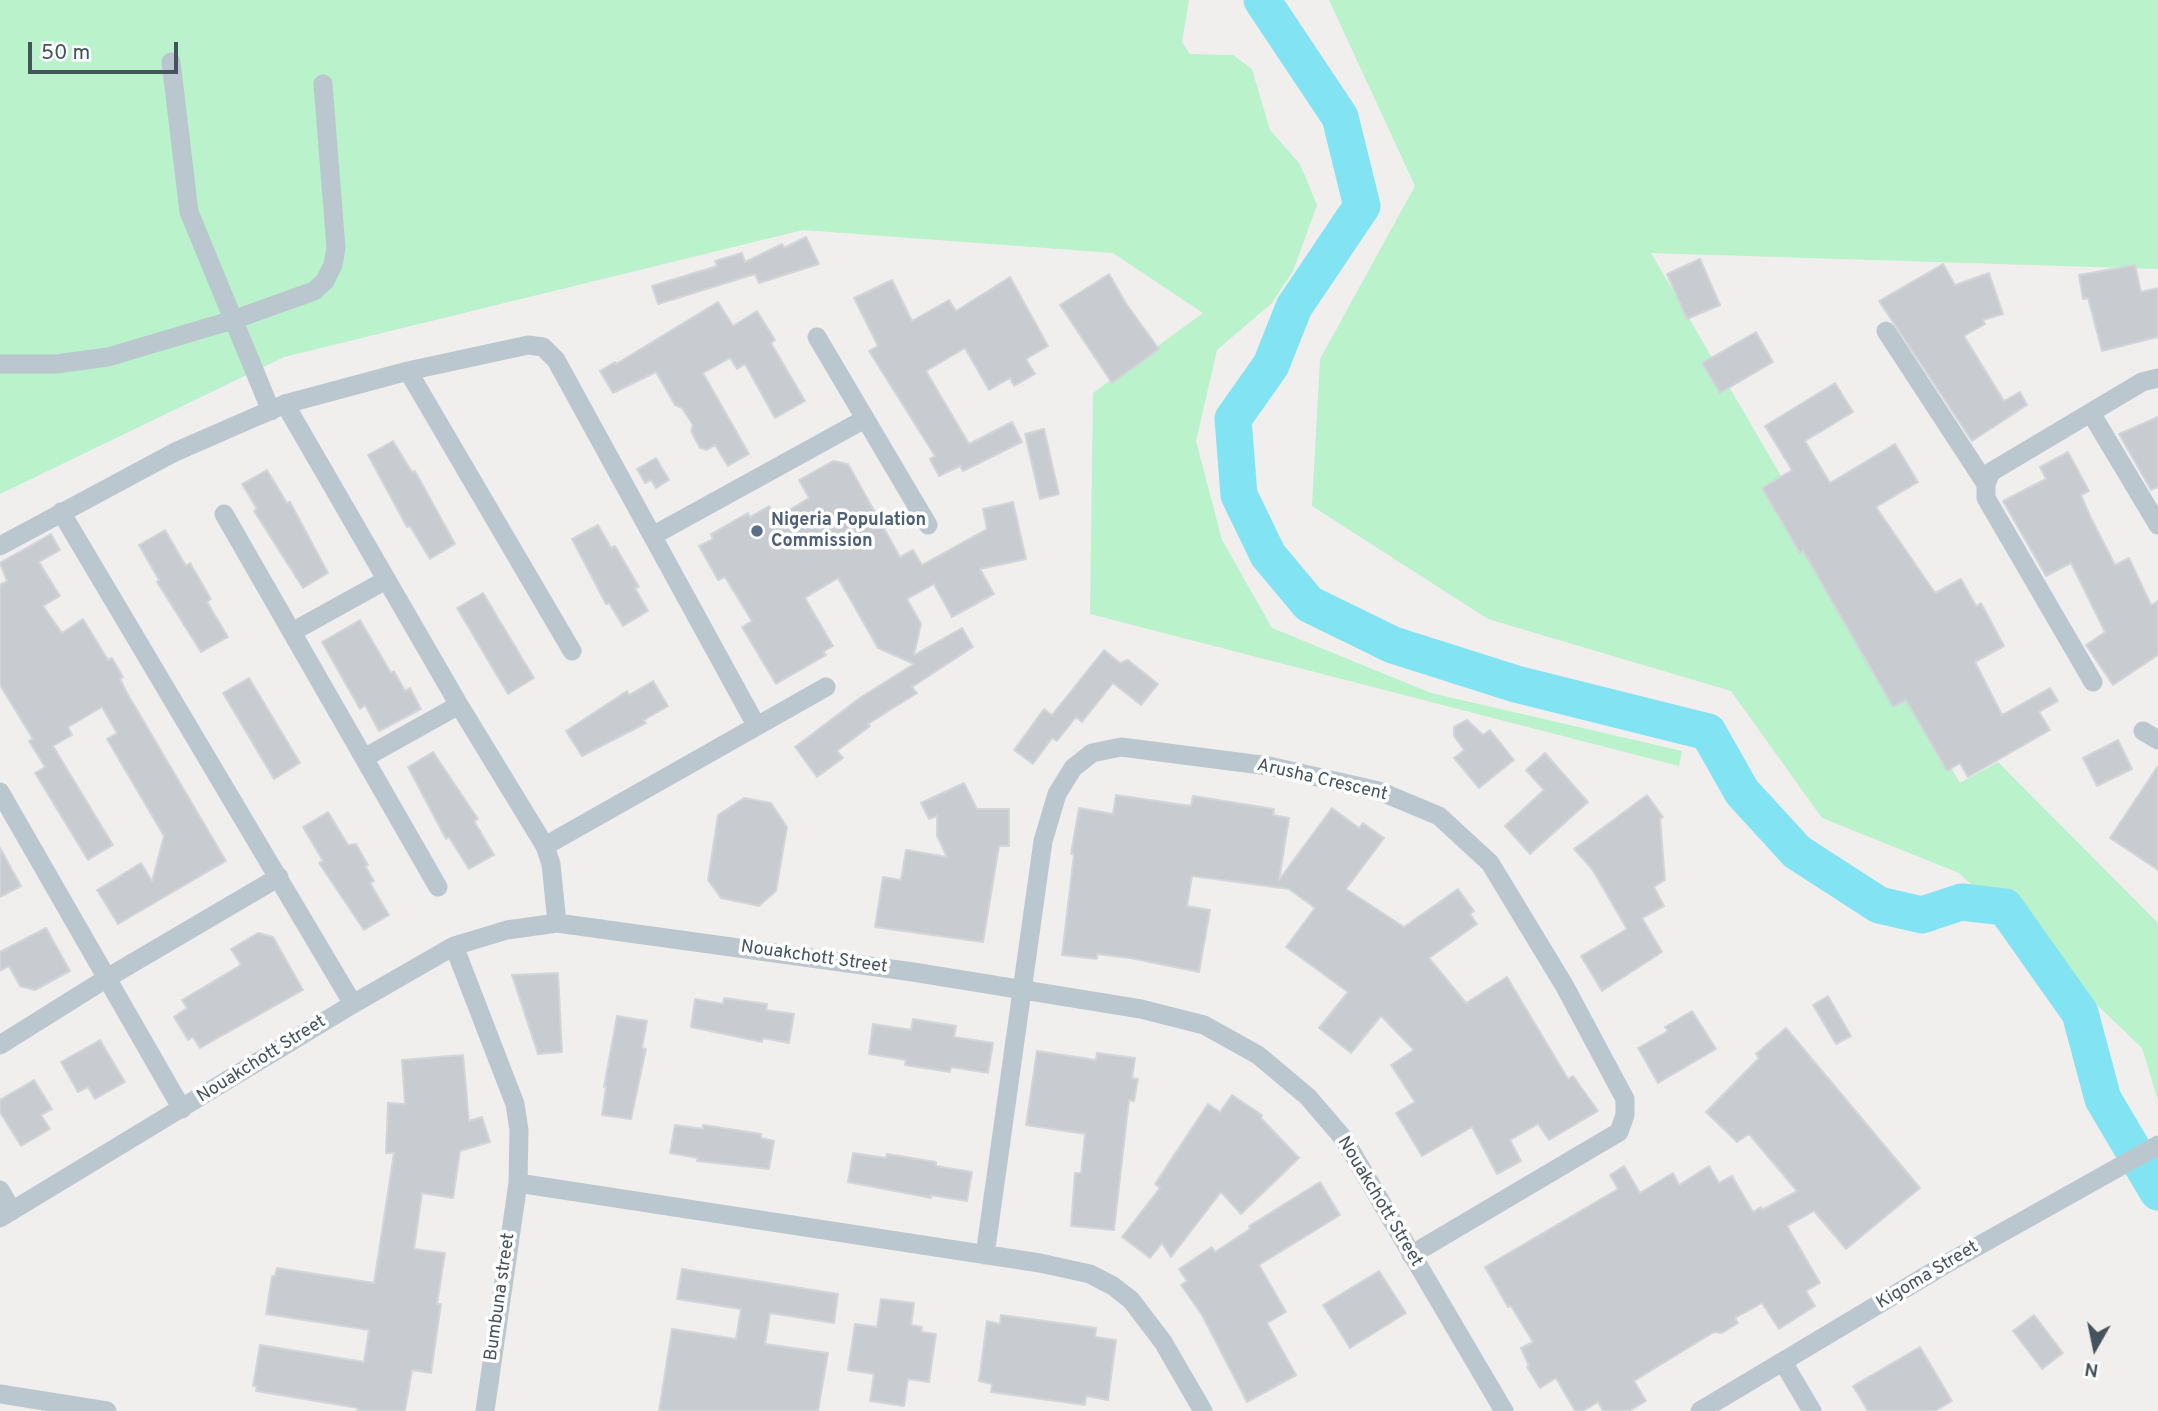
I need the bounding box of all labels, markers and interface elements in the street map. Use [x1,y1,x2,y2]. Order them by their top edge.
scale bar [32,28,182,72]
text: 50 m [41,40,90,67]
place label: Nigeria Population Commission [771,510,926,552]
marker: Nigeria Population Commission [749,523,765,539]
street label: Arusha Crescent [1255,755,1389,807]
street label: Nouakchott Street [739,937,889,979]
street label: Nouakchott Street [194,1012,330,1108]
street label: Nouakchott Street [1332,1133,1426,1271]
street label: Bumbuna street [481,1232,521,1362]
street label: Kigoma Street [1873,1237,1983,1315]
north arrow [2060,1313,2130,1383]
text: N [2083,1356,2100,1382]

